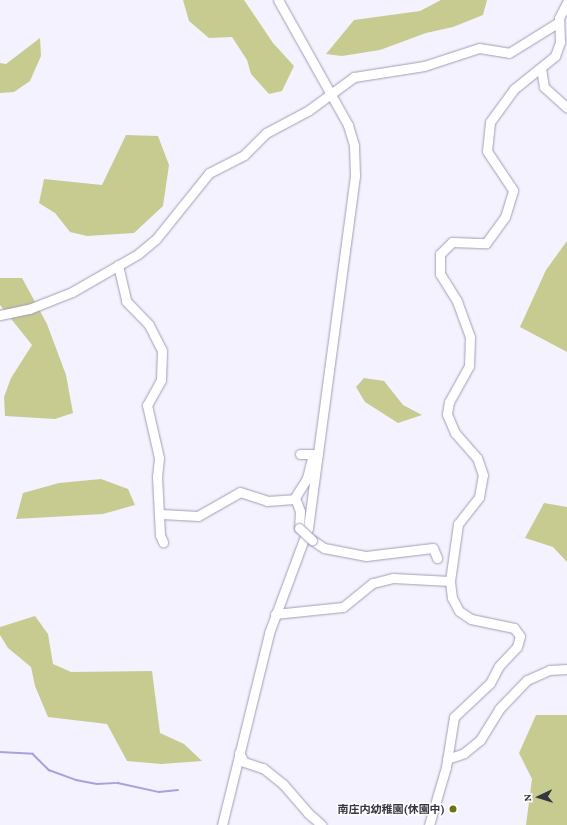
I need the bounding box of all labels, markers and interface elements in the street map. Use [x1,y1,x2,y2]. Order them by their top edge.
north arrow [519,777,559,817]
text: N [521,794,533,802]
place label: 南庄内幼稚園(休園中) [338,802,445,816]
marker: 南庄内幼稚園(休園中) [448,804,458,814]

